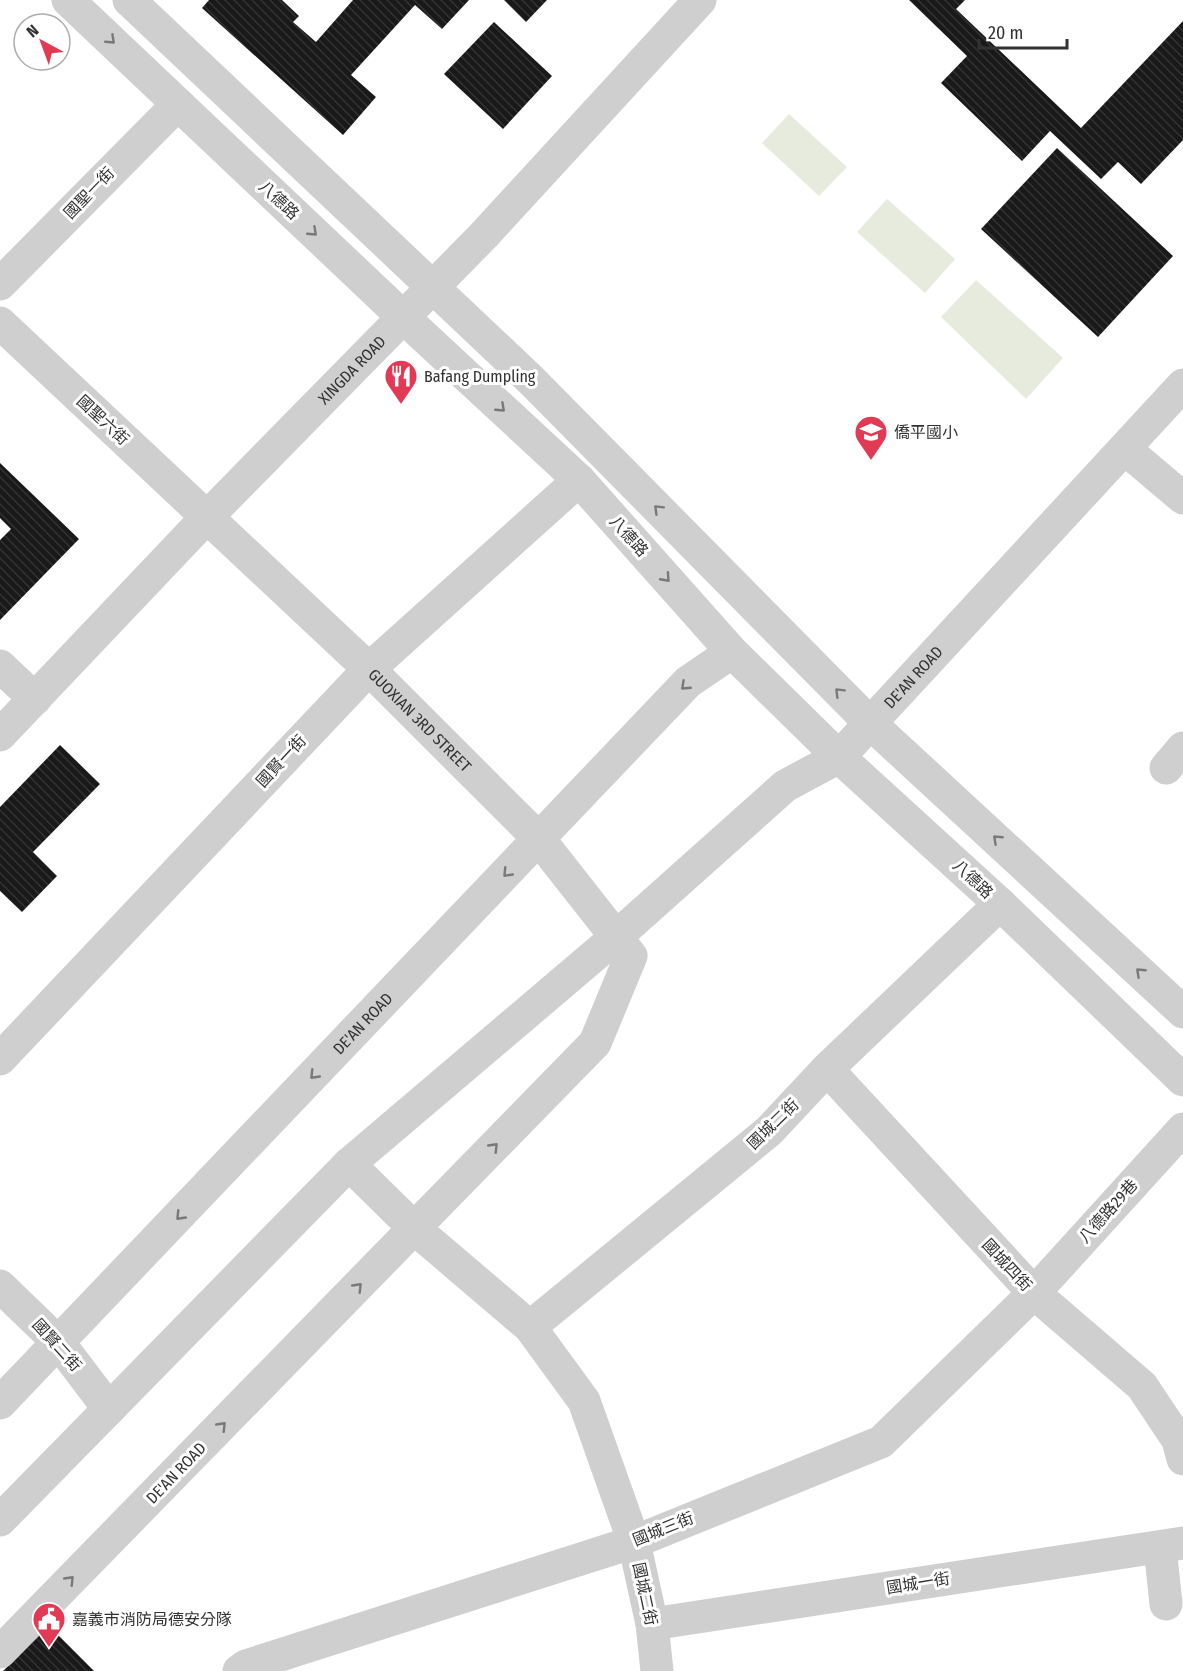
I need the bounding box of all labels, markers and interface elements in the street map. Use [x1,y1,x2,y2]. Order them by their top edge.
north arrow [12,12,72,72]
scale bar [979,12,1068,50]
text: N [23,21,42,41]
text: 20 m [988,22,1023,44]
one-way arrow [104,33,114,44]
street label: 國聖一街 [60,163,118,223]
street label: 八德路 [255,177,303,223]
one-way arrow [307,225,317,236]
street label: XINGDA ROAD [314,332,389,408]
restaurant icon: Bafang Dumpling [383,358,419,405]
place label: Bafang Dumpling [424,367,536,386]
street label: 國聖六街 [73,391,133,449]
one-way arrow [494,401,505,412]
school or university icon: 僑平國小 [853,414,889,461]
place label: 僑平國小 [894,423,958,442]
one-way arrow [654,505,665,515]
street label: 八德路 [606,512,652,560]
one-way arrow [659,571,670,582]
street label: DE'AN ROAD [880,642,946,712]
street label: GUOXIAN 3RD STREET [365,665,476,776]
one-way arrow [681,679,692,690]
one-way arrow [836,689,847,700]
street label: 國賢一街 [252,731,310,791]
one-way arrow [994,836,1005,847]
street label: 八德路 [949,856,997,902]
one-way arrow [503,866,514,877]
one-way arrow [1137,968,1147,979]
street label: DE'AN ROAD [329,989,396,1058]
one-way arrow [311,1068,322,1079]
street label: 國城二街 [743,1095,803,1153]
one-way arrow [487,1144,498,1154]
street label: 八德路29巷 [1075,1175,1141,1247]
one-way arrow [176,1210,187,1220]
street label: 國城四街 [978,1235,1036,1295]
one-way arrow [351,1283,362,1294]
street label: 國賢二街 [29,1315,85,1375]
one-way arrow [214,1423,225,1434]
street label: DE'AN ROAD [142,1438,210,1508]
street label: 國城三街 [630,1508,696,1550]
street label: 國城二街 [629,1561,661,1627]
street label: 國城一街 [885,1569,951,1597]
one-way arrow [63,1577,74,1588]
public building icon: 嘉義市消防局德安分隊 [31,1601,67,1648]
place label: 嘉義市消防局德安分隊 [72,1610,232,1629]

